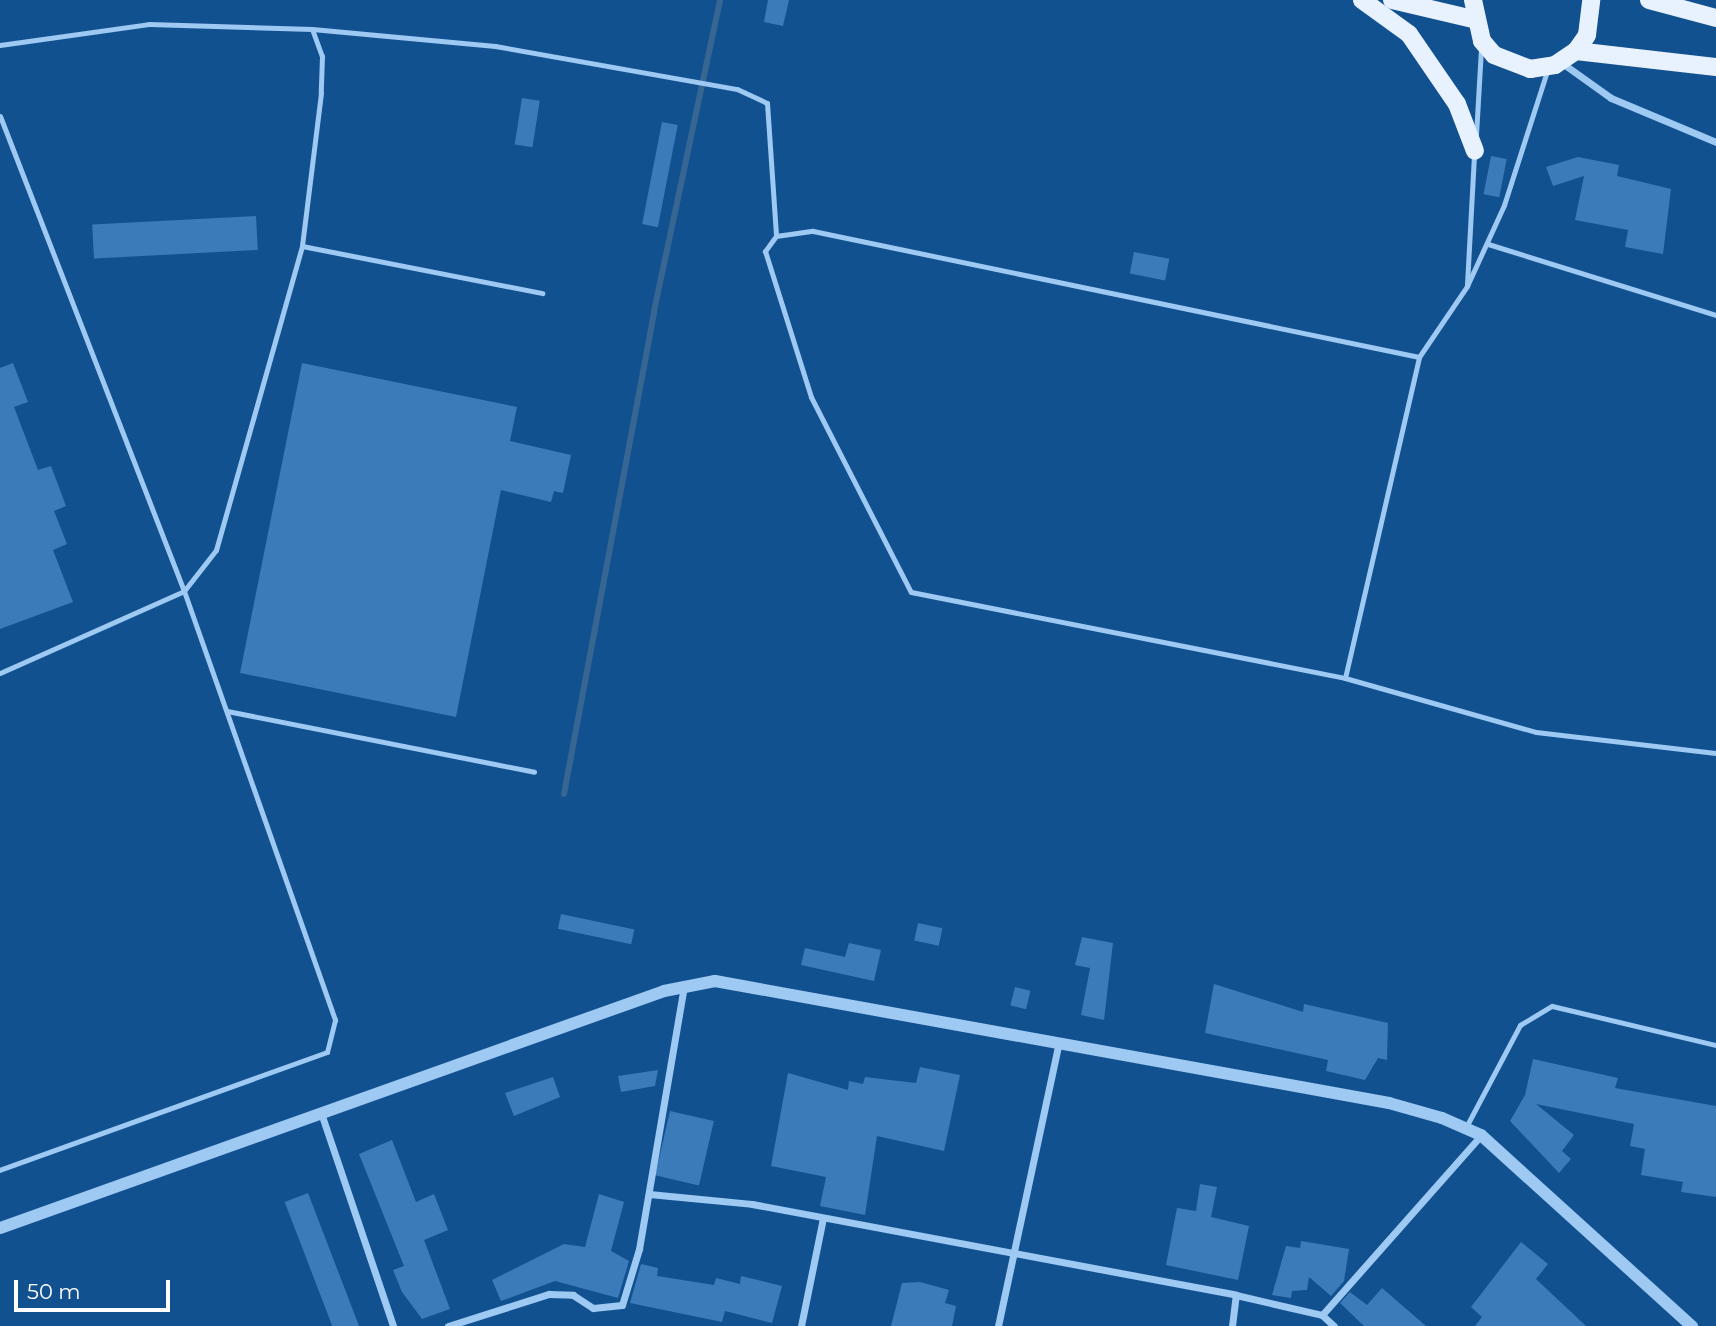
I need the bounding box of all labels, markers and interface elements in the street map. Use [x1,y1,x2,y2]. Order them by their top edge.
scale bar [18,1266,173,1310]
text: 50 m [27,1279,81,1304]

